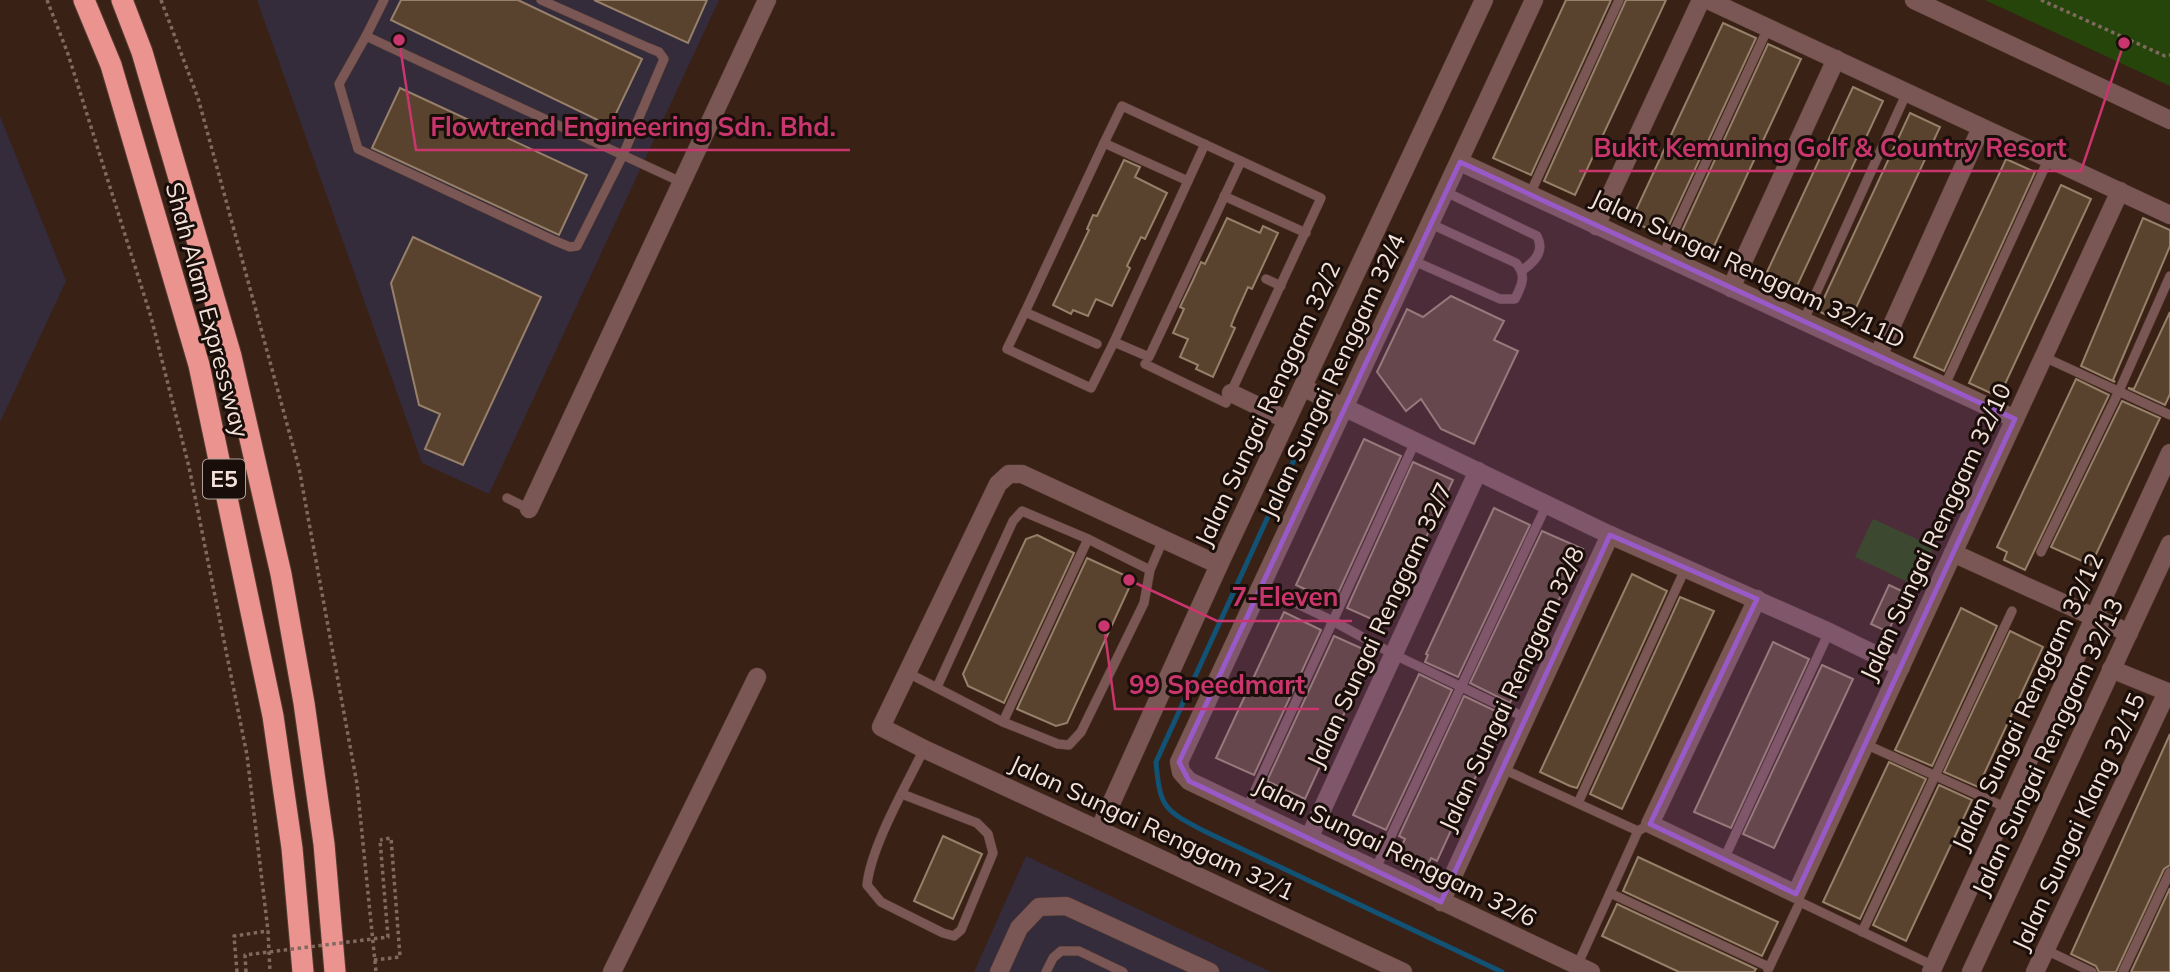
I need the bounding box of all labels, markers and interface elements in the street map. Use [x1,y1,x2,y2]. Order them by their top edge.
callout: Flowtrend Engineering Sdn. Bhd. [416,103,850,150]
text: Flowtrend Engineering Sdn. Bhd. [430,110,836,143]
callout: Bukit Kemuning Golf & Country Resort [1579,124,2081,171]
text: Bukit Kemuning Golf & Country Resort [1593,131,2067,164]
street label: Shah Alam Expressway [159,179,257,441]
street label: Jalan Sungai Renggam 32/11D [1587,182,1910,354]
street label: Jalan Sungai Renggam 32/4 [1253,228,1411,523]
street label: Jalan Sungai Renggam 32/2 [1188,256,1346,551]
street label: Jalan Sungai Renggam 32/10 [1853,378,2017,685]
road number: E5 [203,460,245,499]
street label: Jalan Sungai Renggam 32/7 [1300,477,1458,772]
street label: Jalan Sungai Renggam 32/8 [1432,541,1590,836]
street label: Jalan Sungai Renggam 32/12 [1945,548,2109,855]
callout: 7-Eleven [1217,574,1352,621]
text: 7-Eleven [1231,580,1339,613]
street label: Jalan Sungai Renggam 32/13 [1965,593,2129,900]
callout: 99 Speedmart [1115,662,1319,709]
text: 99 Speedmart [1129,668,1305,701]
street label: Jalan Sungai Klang 32/15 [2005,688,2151,955]
street label: Jalan Sungai Renggam 32/1 [1005,748,1300,906]
street label: Jalan Sungai Renggam 32/6 [1249,770,1542,933]

